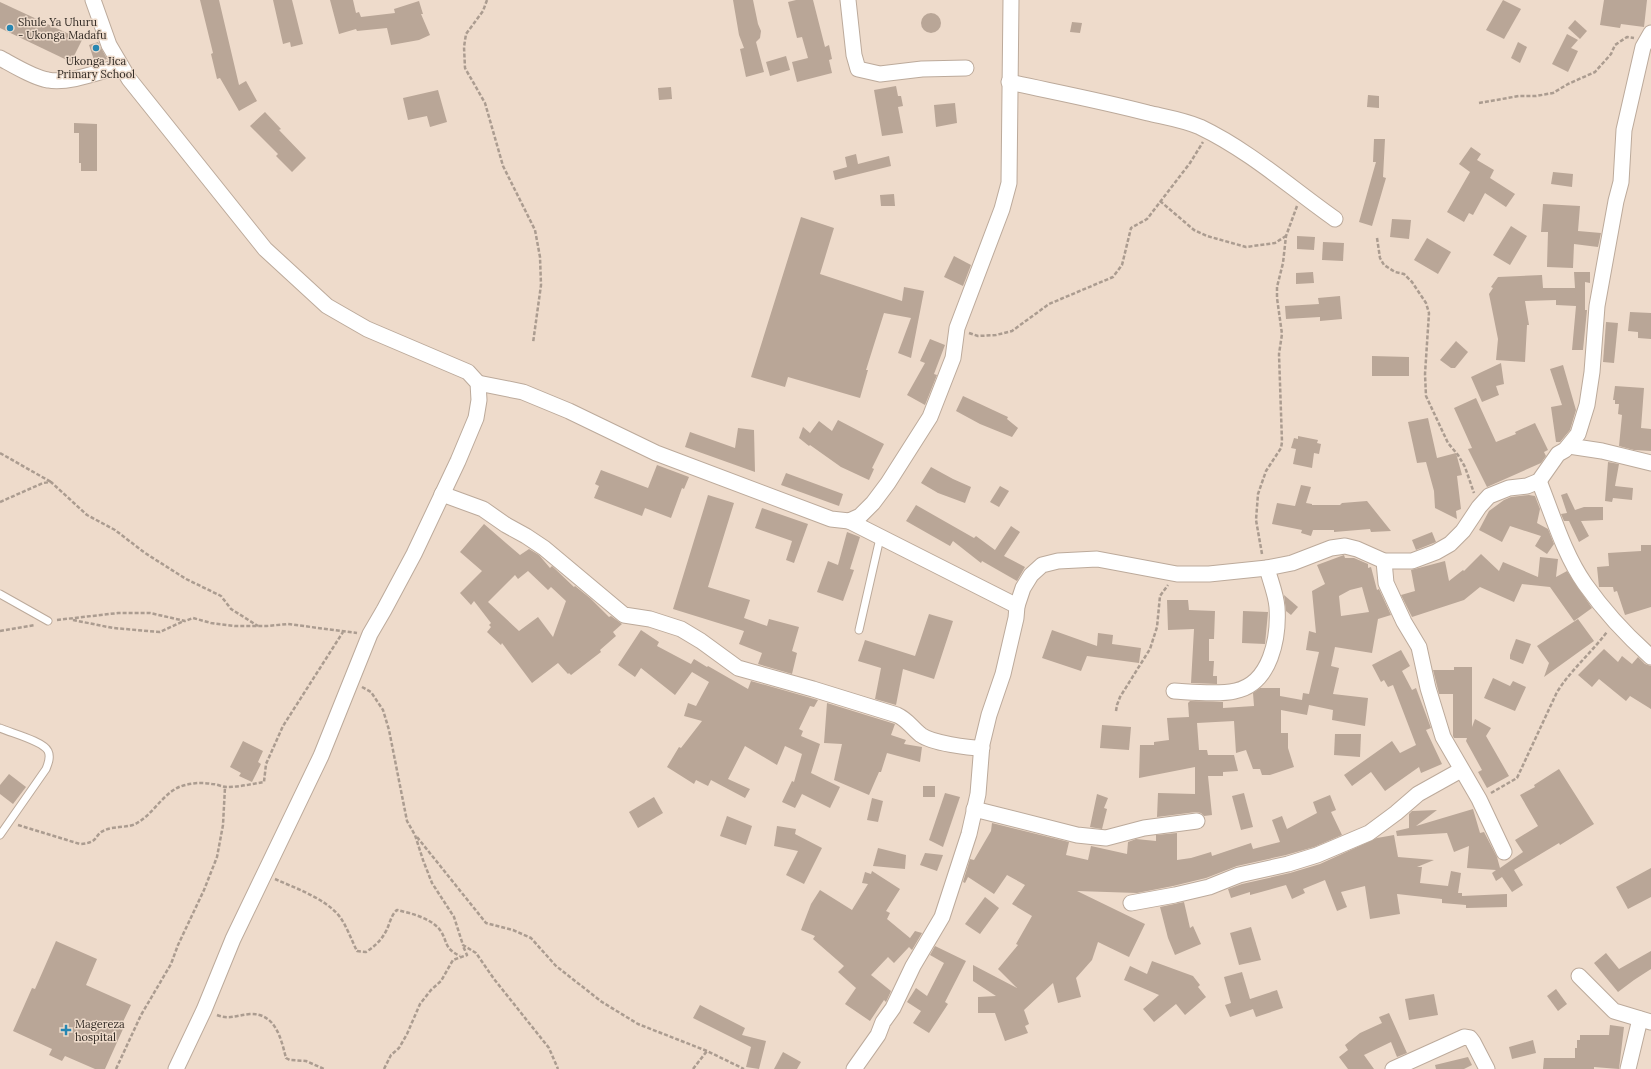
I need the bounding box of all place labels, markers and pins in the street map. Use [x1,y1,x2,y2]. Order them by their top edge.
place label: Shule Ya Uhuru - Ukonga Madafu [18,15,107,42]
marker: Shule Ya Uhuru - Ukonga Madafu [5,23,15,33]
marker: Ukonga Jica Primary School [91,43,101,53]
place label: Ukonga Jica Primary School [57,54,135,81]
place label: Magereza hospital [75,1017,125,1044]
marker: Magereza hospital [60,1024,72,1036]

